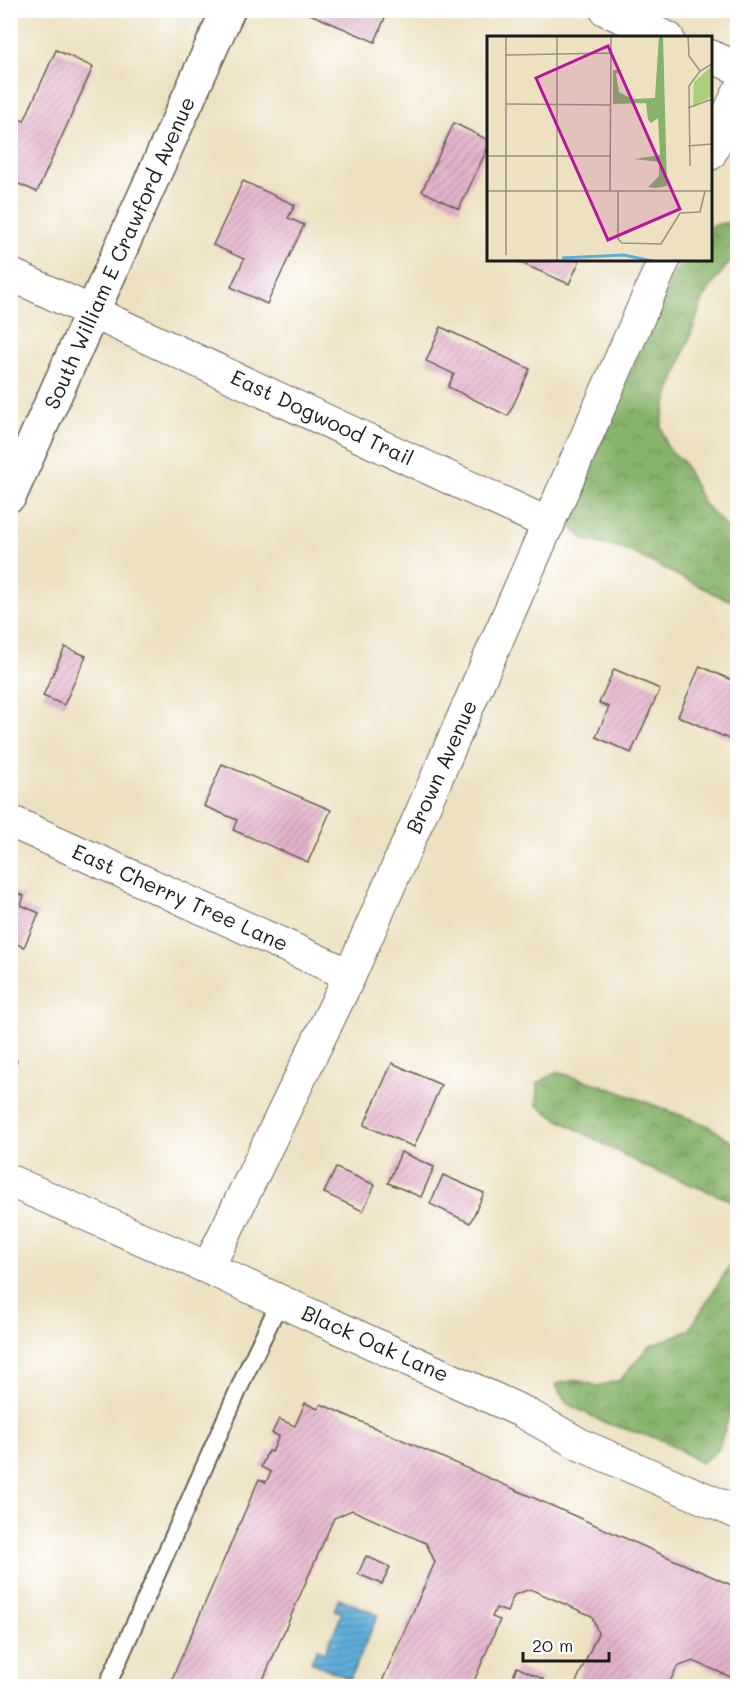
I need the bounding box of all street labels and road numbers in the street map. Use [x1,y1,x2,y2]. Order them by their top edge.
street label: South William E Crawford Avenue [37,92,200,413]
street label: East Dogwood Trail [227,362,418,471]
street label: Brown Avenue [399,695,482,837]
street label: East Cherry Tree Lane [68,837,293,956]
street label: Black Oak Lane [298,1298,453,1387]

